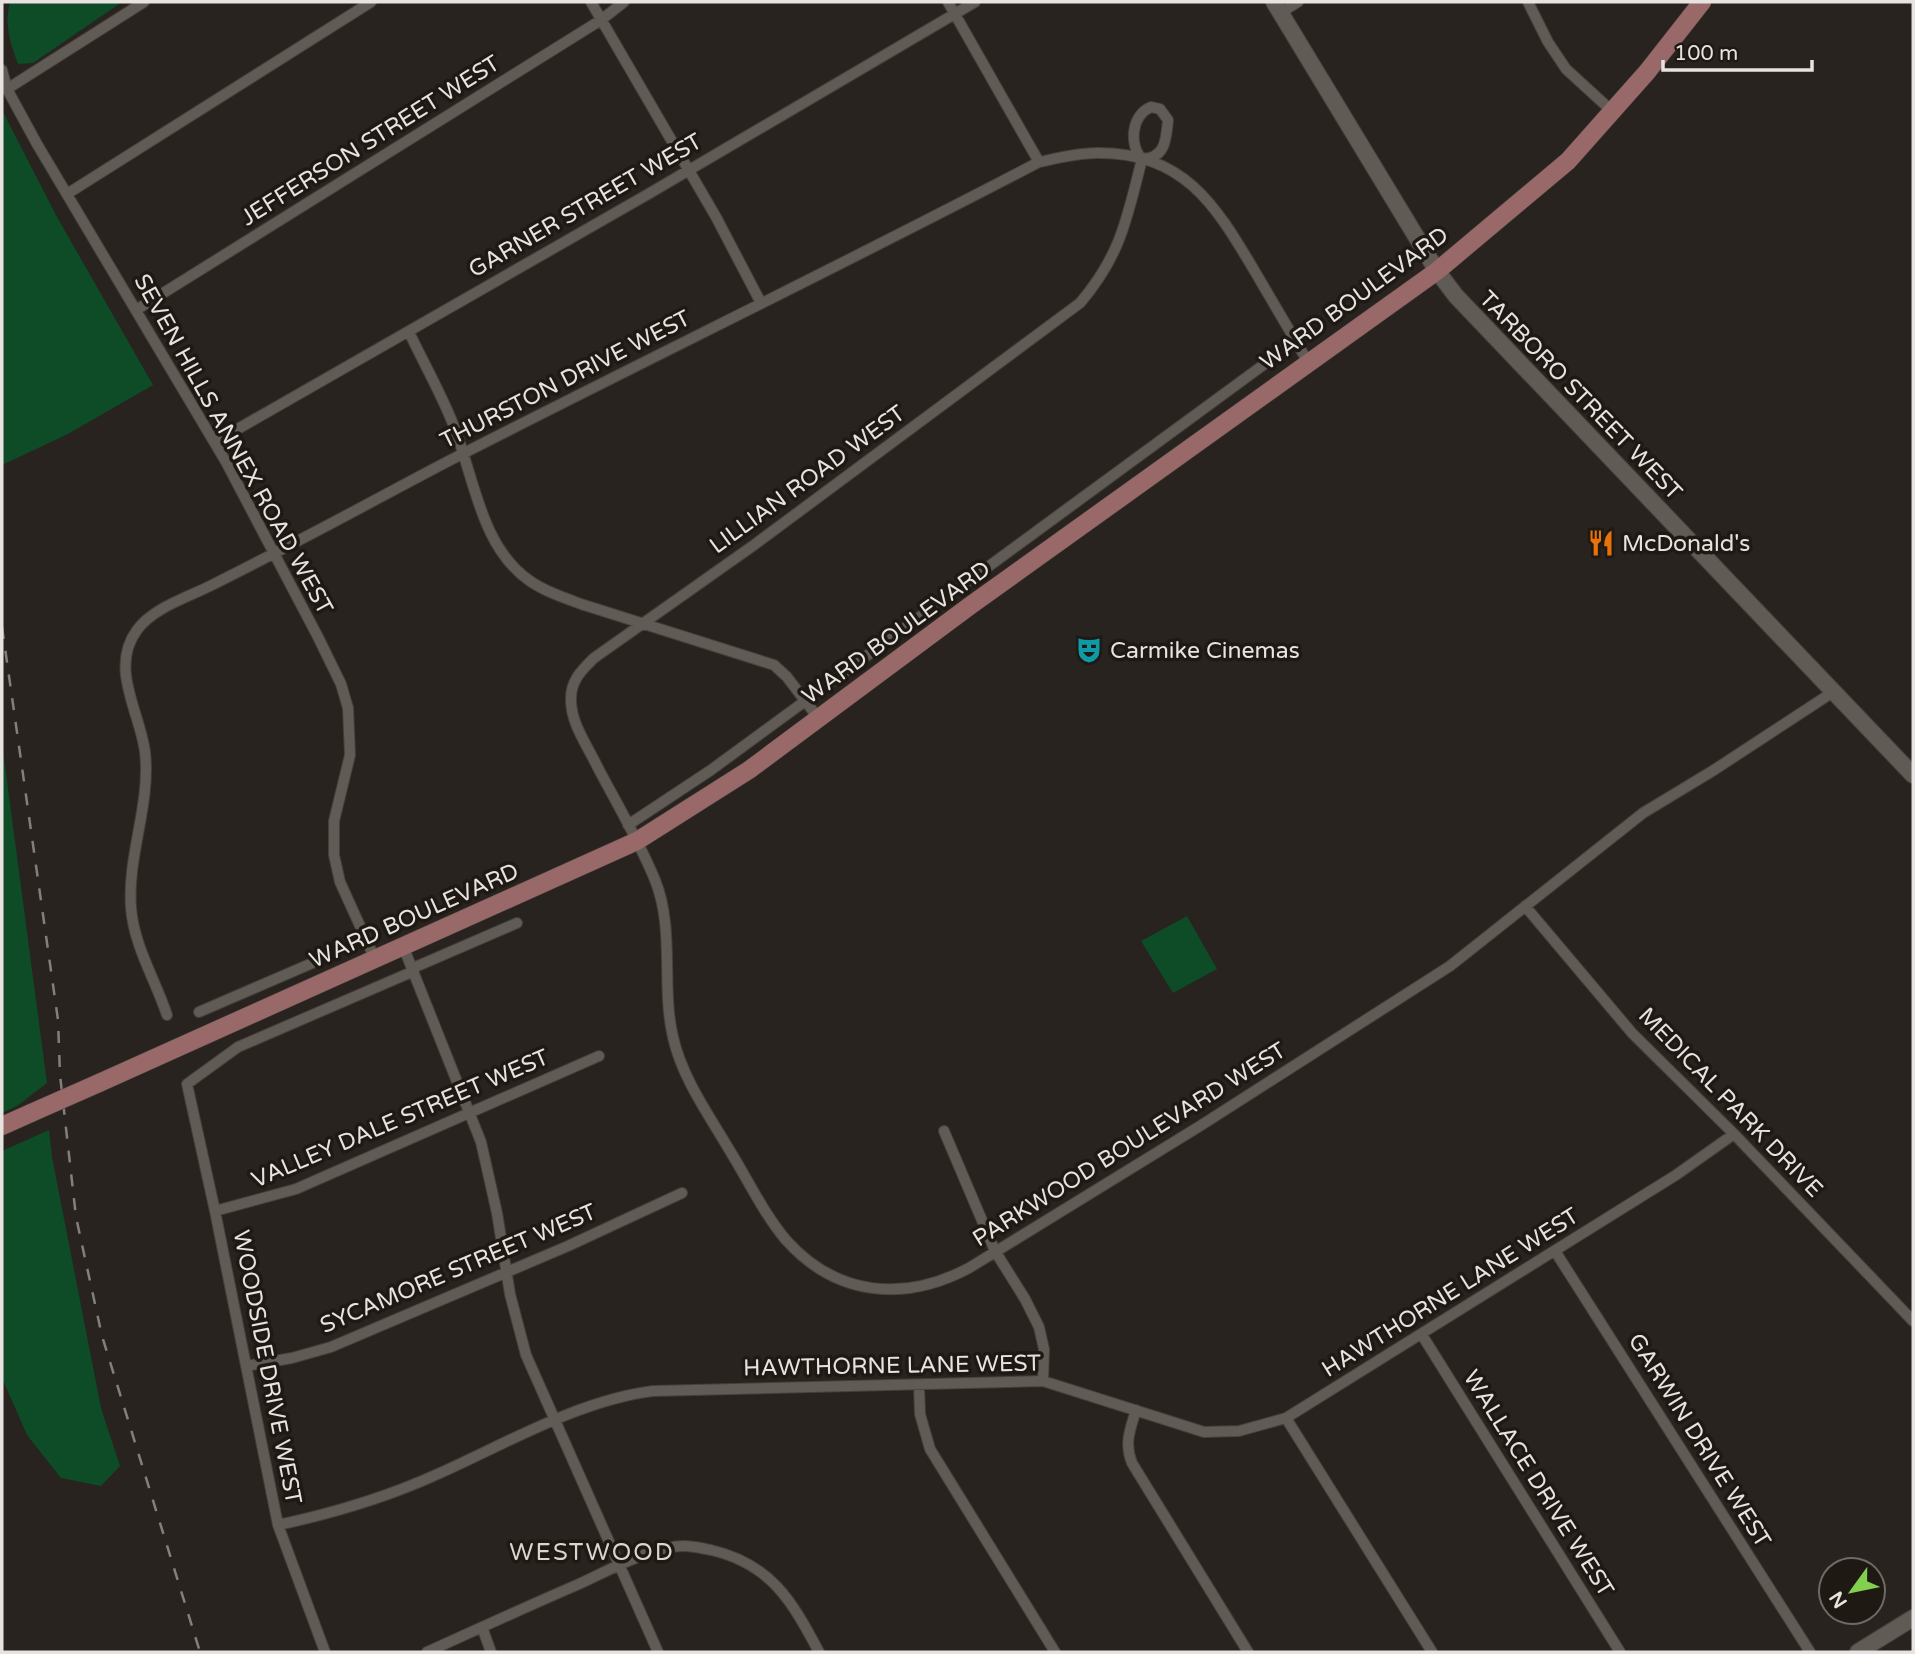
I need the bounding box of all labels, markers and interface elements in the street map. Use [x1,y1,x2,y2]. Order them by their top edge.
scale bar [1663,28,1812,72]
text: 100 m [1674,41,1738,66]
street label: JEFFERSON STREET WEST [236,49,505,232]
street label: GARNER STREET WEST [464,128,707,284]
street label: WARD BOULEVARD [1255,221,1454,376]
street label: SEVEN HILLS ANNEX ROAD WEST [128,269,339,620]
street label: TARBORO STREET WEST [1473,285,1688,506]
street label: THURSTON DRIVE WEST [436,305,695,455]
street label: LILLIAN ROAD WEST [704,399,911,560]
restaurant icon: McDonald's [1586,528,1616,558]
place label: McDonald's [1622,530,1750,558]
street label: WARD BOULEVARD [797,555,996,710]
theatre icon: Carmike Cinemas [1074,635,1104,665]
place label: Carmike Cinemas [1110,637,1300,665]
street label: WARD BOULEVARD [306,857,523,975]
street label: MEDICAL PARK DRIVE [1632,1002,1828,1204]
street label: PARKWOOD BOULEVARD WEST [968,1036,1291,1253]
street label: VALLEY DALE STREET WEST [248,1043,553,1194]
street label: SYCAMORE STREET WEST [316,1198,601,1340]
street label: HAWTHORNE LANE WEST [1317,1202,1584,1384]
street label: WOODSIDE DRIVE WEST [227,1228,307,1507]
street label: GARWIN DRIVE WEST [1622,1328,1777,1553]
street label: HAWTHORNE LANE WEST [743,1349,1041,1383]
street label: WALLACE DRIVE WEST [1457,1365,1619,1602]
district label: WESTWOOD [509,1538,675,1567]
north arrow [1817,1556,1887,1626]
text: N [1825,1587,1852,1612]

